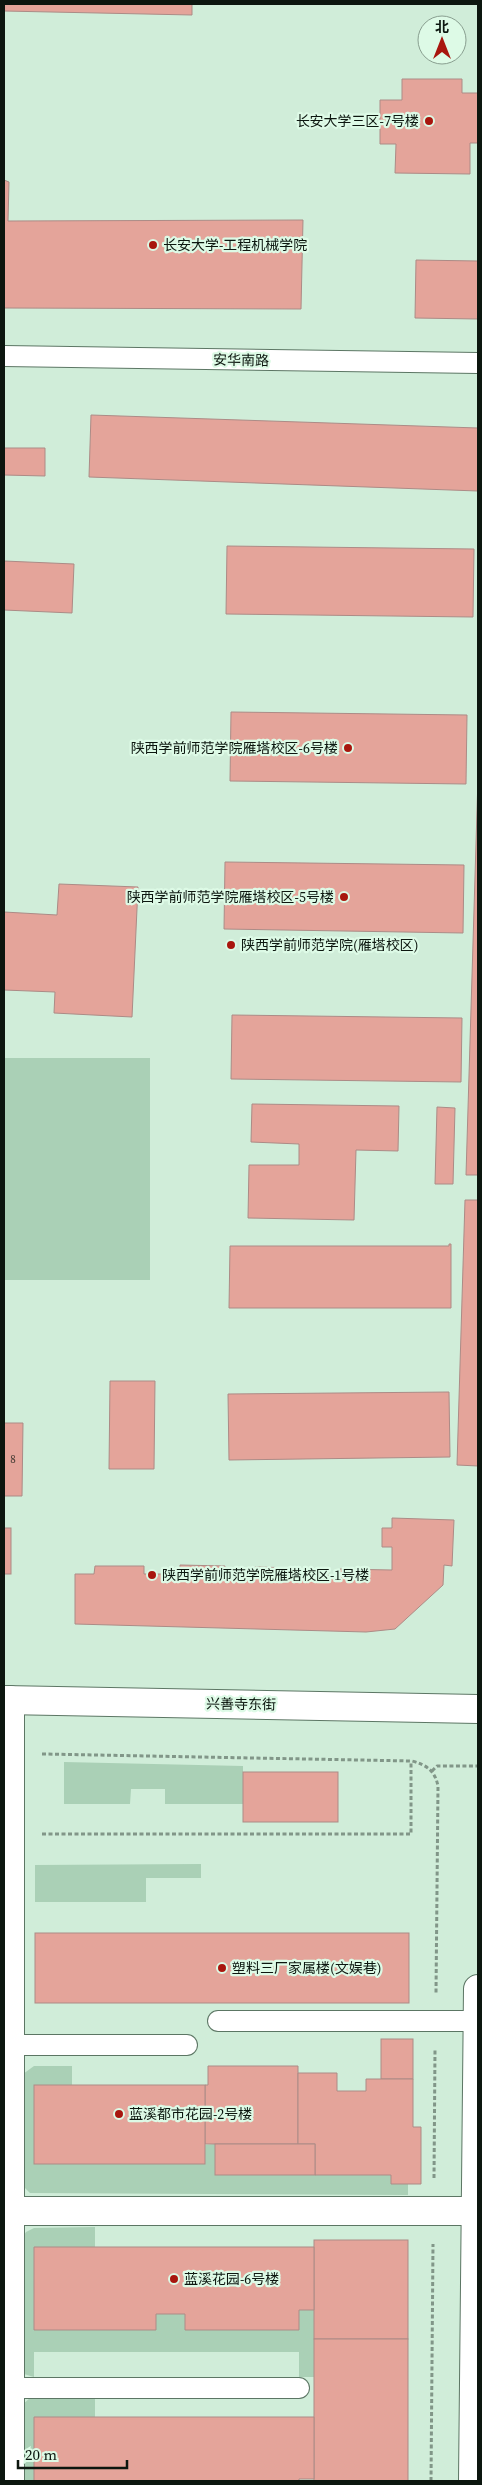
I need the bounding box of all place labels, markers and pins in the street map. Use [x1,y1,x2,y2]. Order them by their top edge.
place label: 长安大学三区-7号楼 [296,111,419,131]
marker: 长安大学三区-7号楼 [423,115,435,127]
place label: 长安大学-工程机械学院 [163,235,307,255]
marker: 长安大学-工程机械学院 [147,239,159,251]
place label: 陕西学前师范学院雁塔校区-6号楼 [131,738,338,758]
marker: 陕西学前师范学院雁塔校区-6号楼 [342,742,354,754]
place label: 陕西学前师范学院雁塔校区-5号楼 [127,887,334,907]
marker: 陕西学前师范学院雁塔校区-5号楼 [338,891,350,903]
place label: 陕西学前师范学院(雁塔校区) [241,935,419,955]
marker: 陕西学前师范学院(雁塔校区) [225,939,237,951]
place label: 陕西学前师范学院雁塔校区-1号楼 [162,1565,369,1585]
marker: 陕西学前师范学院雁塔校区-1号楼 [146,1569,158,1581]
place label: 塑料三厂家属楼(文娱巷) [232,1958,382,1978]
marker: 塑料三厂家属楼(文娱巷) [216,1962,228,1974]
place label: 蓝溪都市花园-2号楼 [129,2104,252,2124]
marker: 蓝溪都市花园-2号楼 [113,2108,125,2120]
place label: 蓝溪花园-6号楼 [184,2269,279,2289]
marker: 蓝溪花园-6号楼 [168,2273,180,2285]

